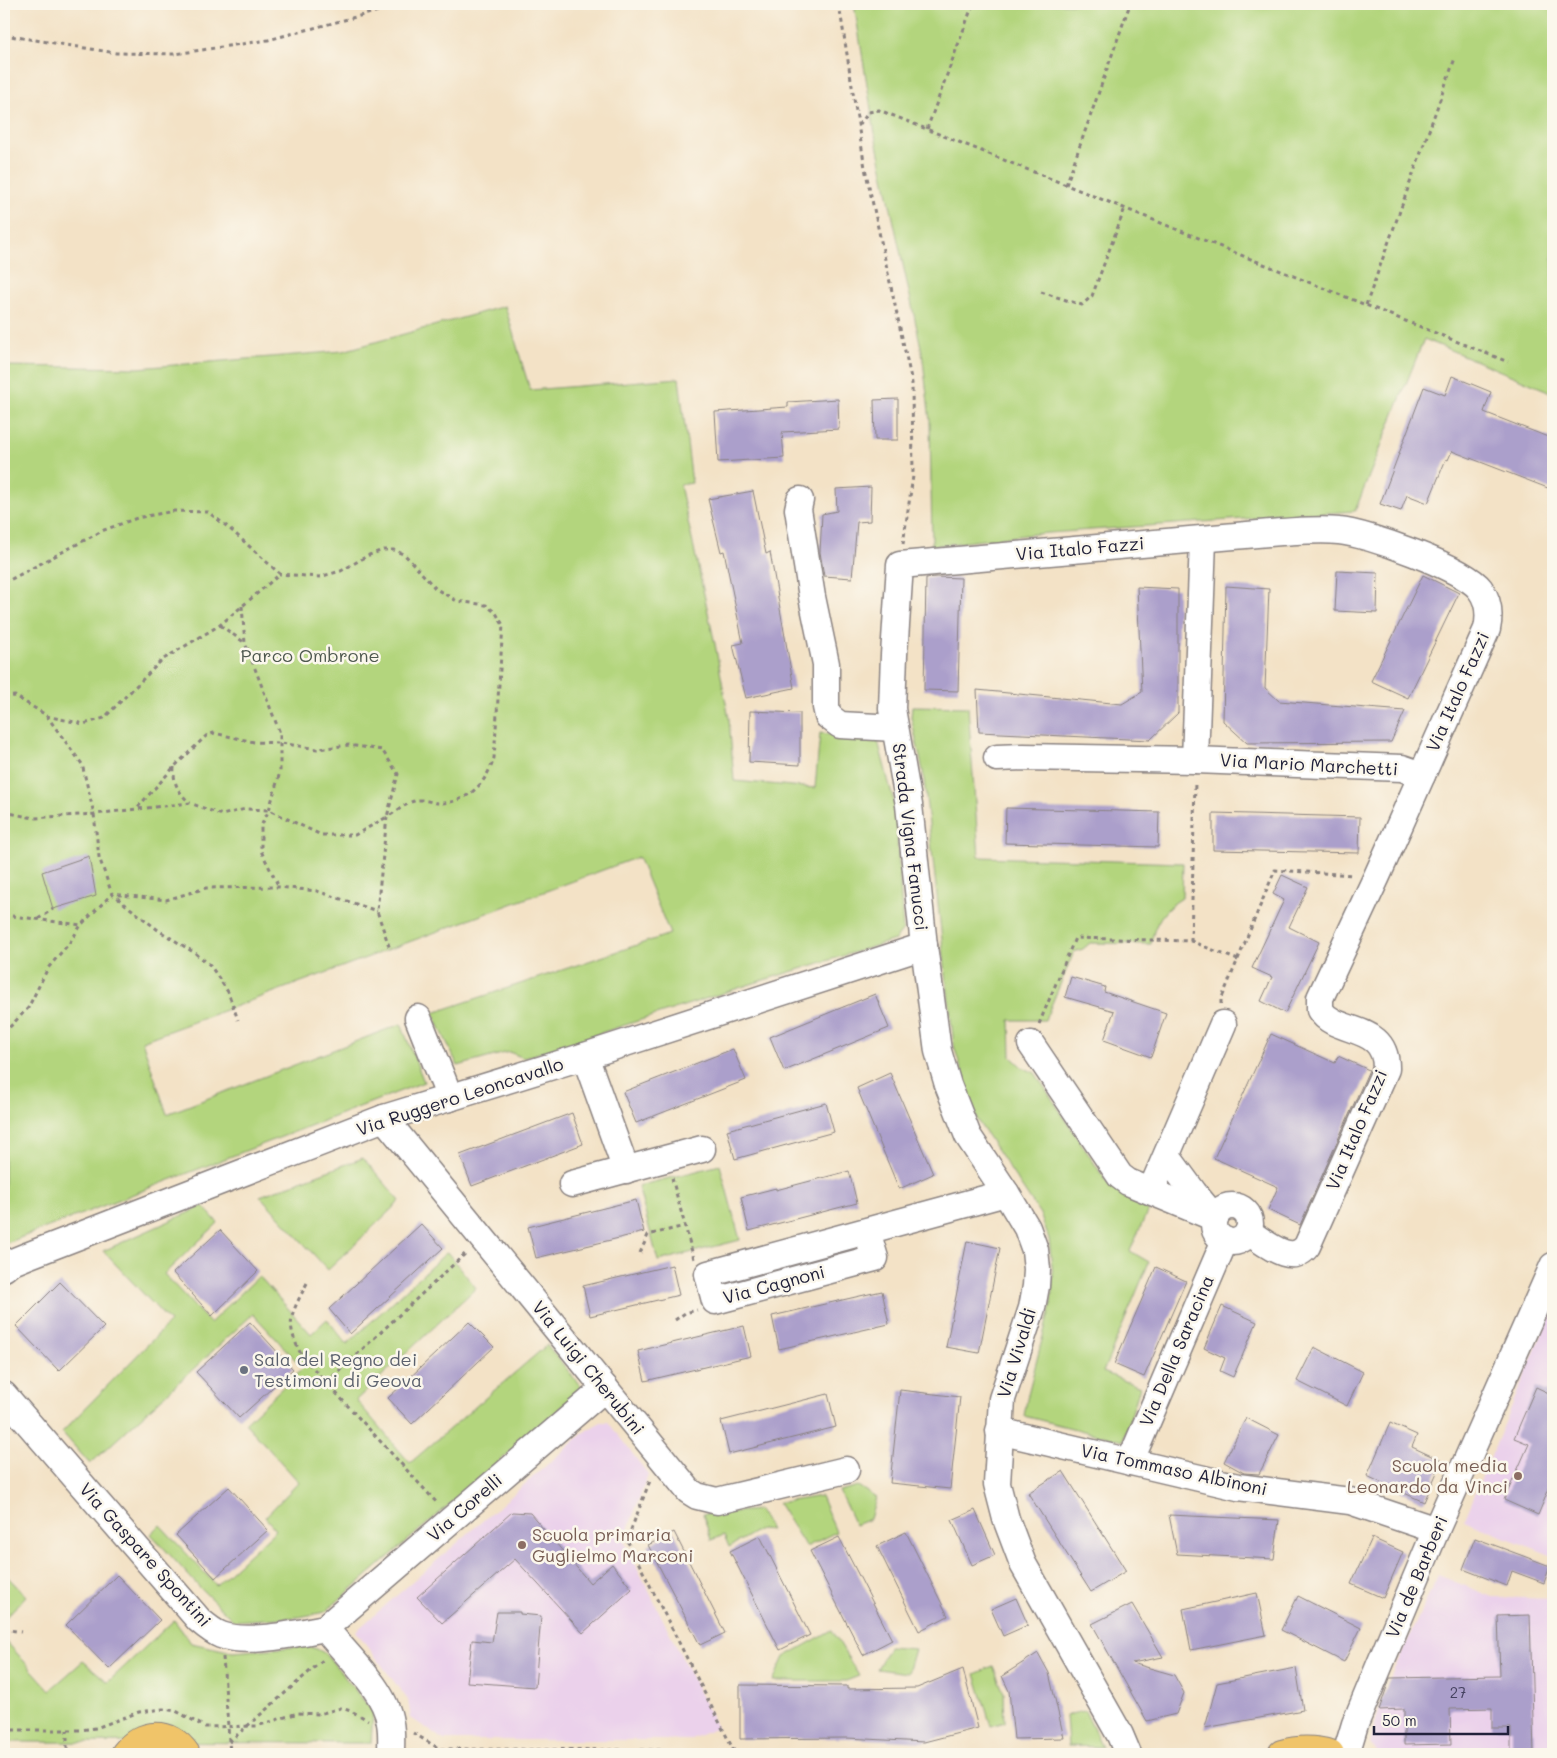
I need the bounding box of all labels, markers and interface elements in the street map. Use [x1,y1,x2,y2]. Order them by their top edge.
street label: Via Italo Fazzi [1015,530,1145,566]
street label: Via Italo Fazzi [1420,628,1494,755]
park label: Parco Ombrone [240,643,380,667]
street label: Strada Vigna Fanucci [888,742,934,932]
street label: Via Mario Marchetti [1219,747,1399,781]
street label: Via Ruggero Leoncavallo [353,1051,567,1141]
street label: Via Italo Fazzi [1320,1066,1392,1194]
street label: Via Cagnoni [720,1259,827,1309]
street label: Via Della Saracina [1133,1271,1219,1430]
street label: Via Luigi Cherubini [527,1295,650,1439]
street label: Via Vivaldi [991,1305,1041,1401]
place label: Sala del Regno dei Testimoni di Geova [254,1347,422,1392]
marker: Sala del Regno dei Testimoni di Geova [238,1364,250,1376]
street label: Via Tommaso Albinoni [1079,1438,1270,1501]
place label: Scuola media Leonardo da Vinci [1347,1453,1508,1498]
street label: Via Corelli [422,1468,507,1547]
marker: Scuola media Leonardo da Vinci [1512,1470,1524,1482]
street label: Via Gaspare Spontini [74,1477,217,1632]
street label: Via de Barberi [1379,1512,1453,1642]
place label: Scuola primaria Guglielmo Marconi [532,1522,693,1567]
marker: Scuola primaria Guglielmo Marconi [516,1539,528,1551]
house number: 27 [1450,1682,1466,1702]
scale bar [1374,1703,1508,1735]
text: 50 m [1382,1710,1417,1730]

